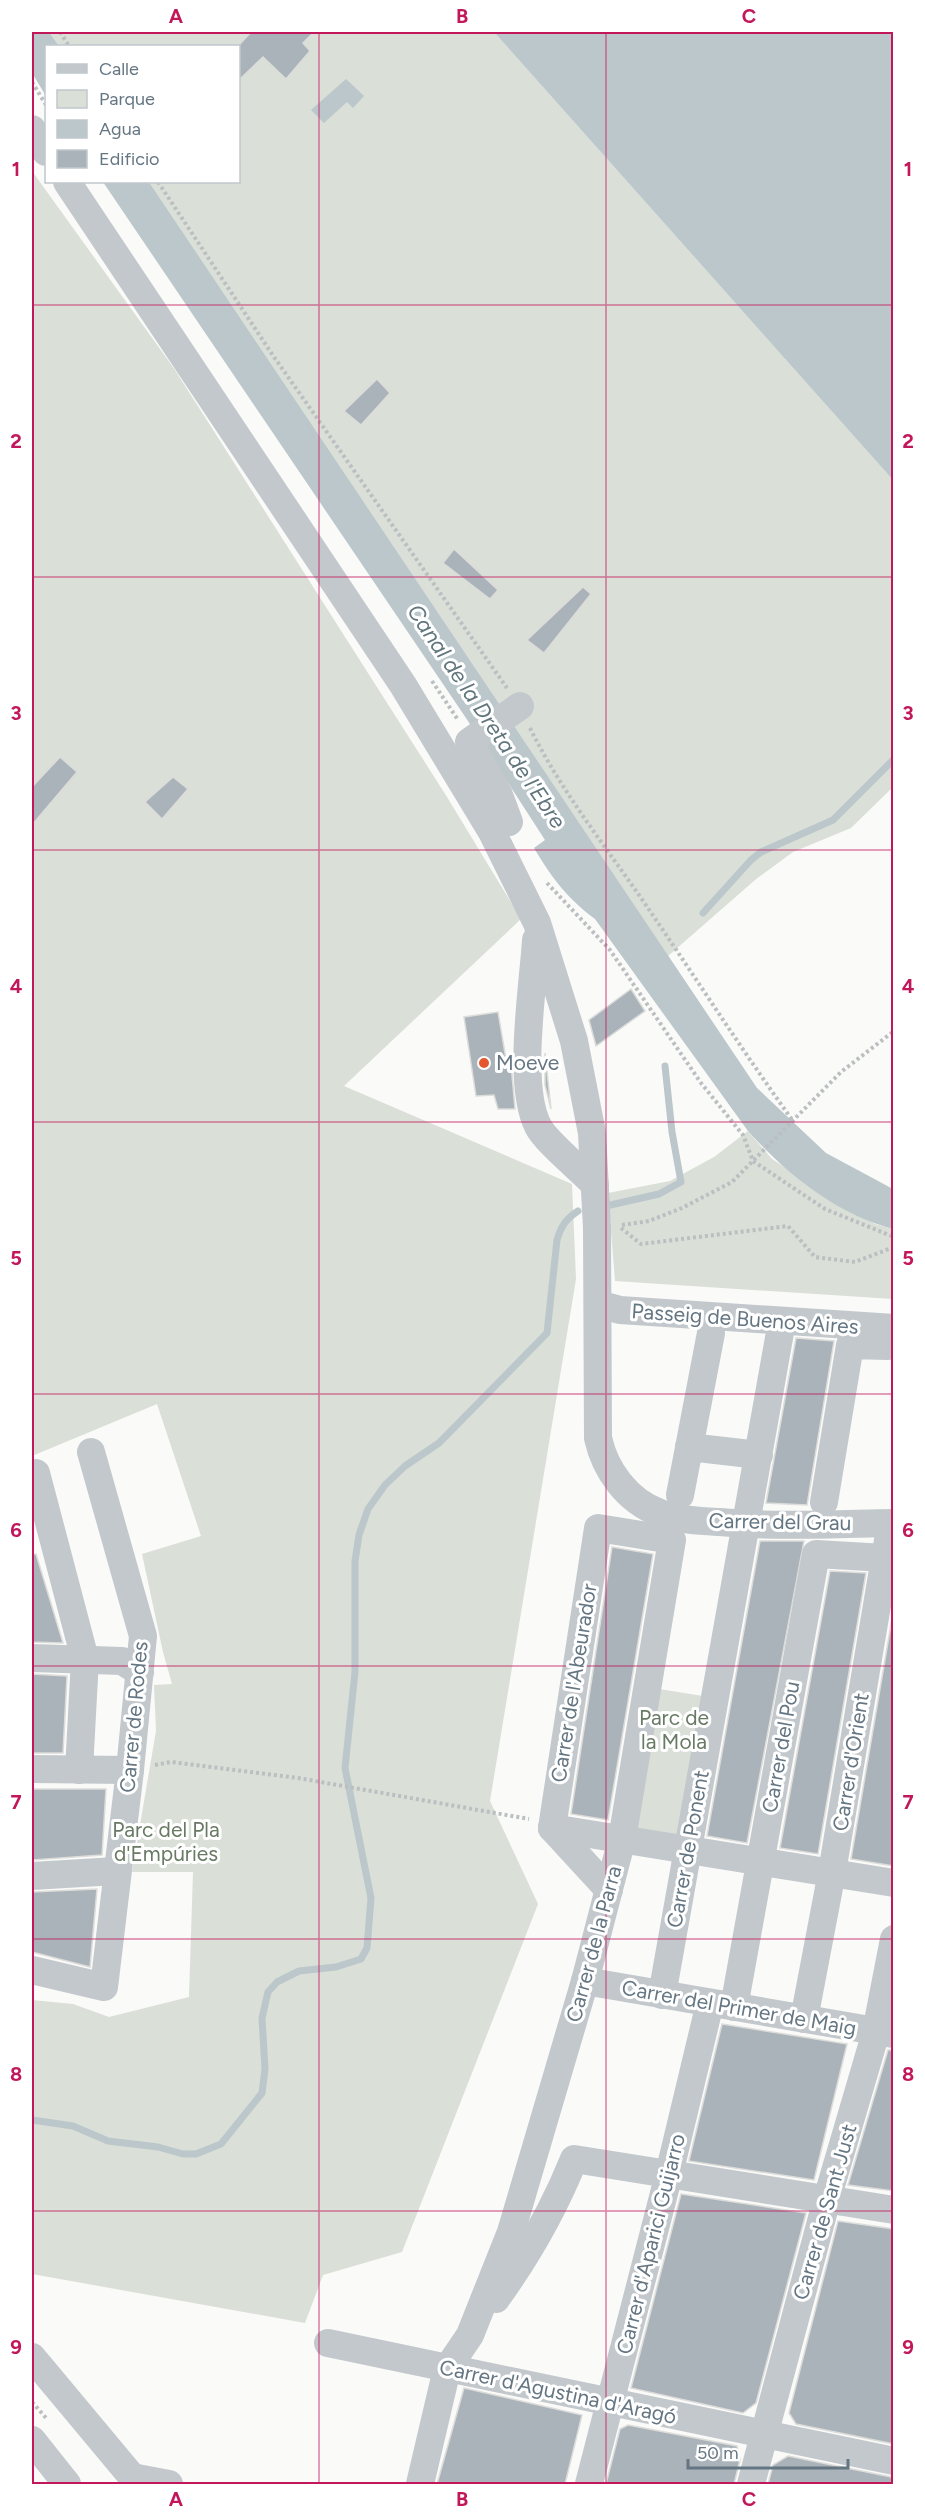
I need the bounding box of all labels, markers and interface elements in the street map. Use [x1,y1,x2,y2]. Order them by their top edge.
text: A [169,4,184,28]
text: B [456,4,468,28]
text: C [742,4,756,28]
legend [45,45,240,183]
text: Calle [99,58,139,80]
text: Parque [99,88,155,110]
text: Agua [99,118,141,140]
text: Edificio [99,148,160,170]
text: 1 [12,157,20,181]
text: 1 [904,157,912,181]
text: 2 [10,429,22,453]
text: 2 [902,429,914,453]
water label: Canal de la Dreta de l'Ebre [401,599,572,833]
text: 3 [10,701,22,725]
text: 3 [902,701,914,725]
text: 4 [10,974,23,998]
text: 4 [902,974,915,998]
place label: Moeve [496,1050,559,1075]
marker: Moeve [477,1056,491,1070]
text: 5 [10,1246,22,1270]
text: 5 [902,1246,914,1270]
street label: Passeig de Buenos Aires [631,1298,859,1339]
street label: Carrer del Grau [708,1508,852,1535]
text: 6 [10,1518,22,1542]
text: 6 [902,1518,914,1542]
street label: Carrer de l'Abeurador [545,1582,602,1784]
street label: Carrer de Rodes [114,1640,153,1794]
street label: Carrer del Pou [757,1679,804,1815]
street label: Carrer d'Orient [827,1691,874,1833]
park label: Parc de la Mola [639,1705,709,1754]
street label: Carrer de Ponent [661,1768,714,1930]
text: 7 [10,1790,22,1814]
text: 7 [902,1790,914,1814]
park label: Parc del Pla d'Empúries [112,1817,220,1866]
street label: Carrer de la Parra [561,1863,626,2025]
street label: Carrer del Primer de Maig [620,1975,858,2040]
text: 8 [10,2062,22,2086]
text: 8 [902,2062,914,2086]
street label: Carrer de Sant Just [787,2121,862,2303]
street label: Carrer d'Aparici Guijarro [611,2131,690,2357]
text: 9 [10,2335,22,2359]
text: 9 [902,2335,914,2359]
street label: Carrer d'Agustina d'Aragó [437,2354,679,2429]
scale bar [688,2432,848,2470]
text: 50 m [697,2442,739,2464]
text: A [169,2487,184,2511]
text: B [456,2487,468,2511]
text: C [742,2487,756,2511]

